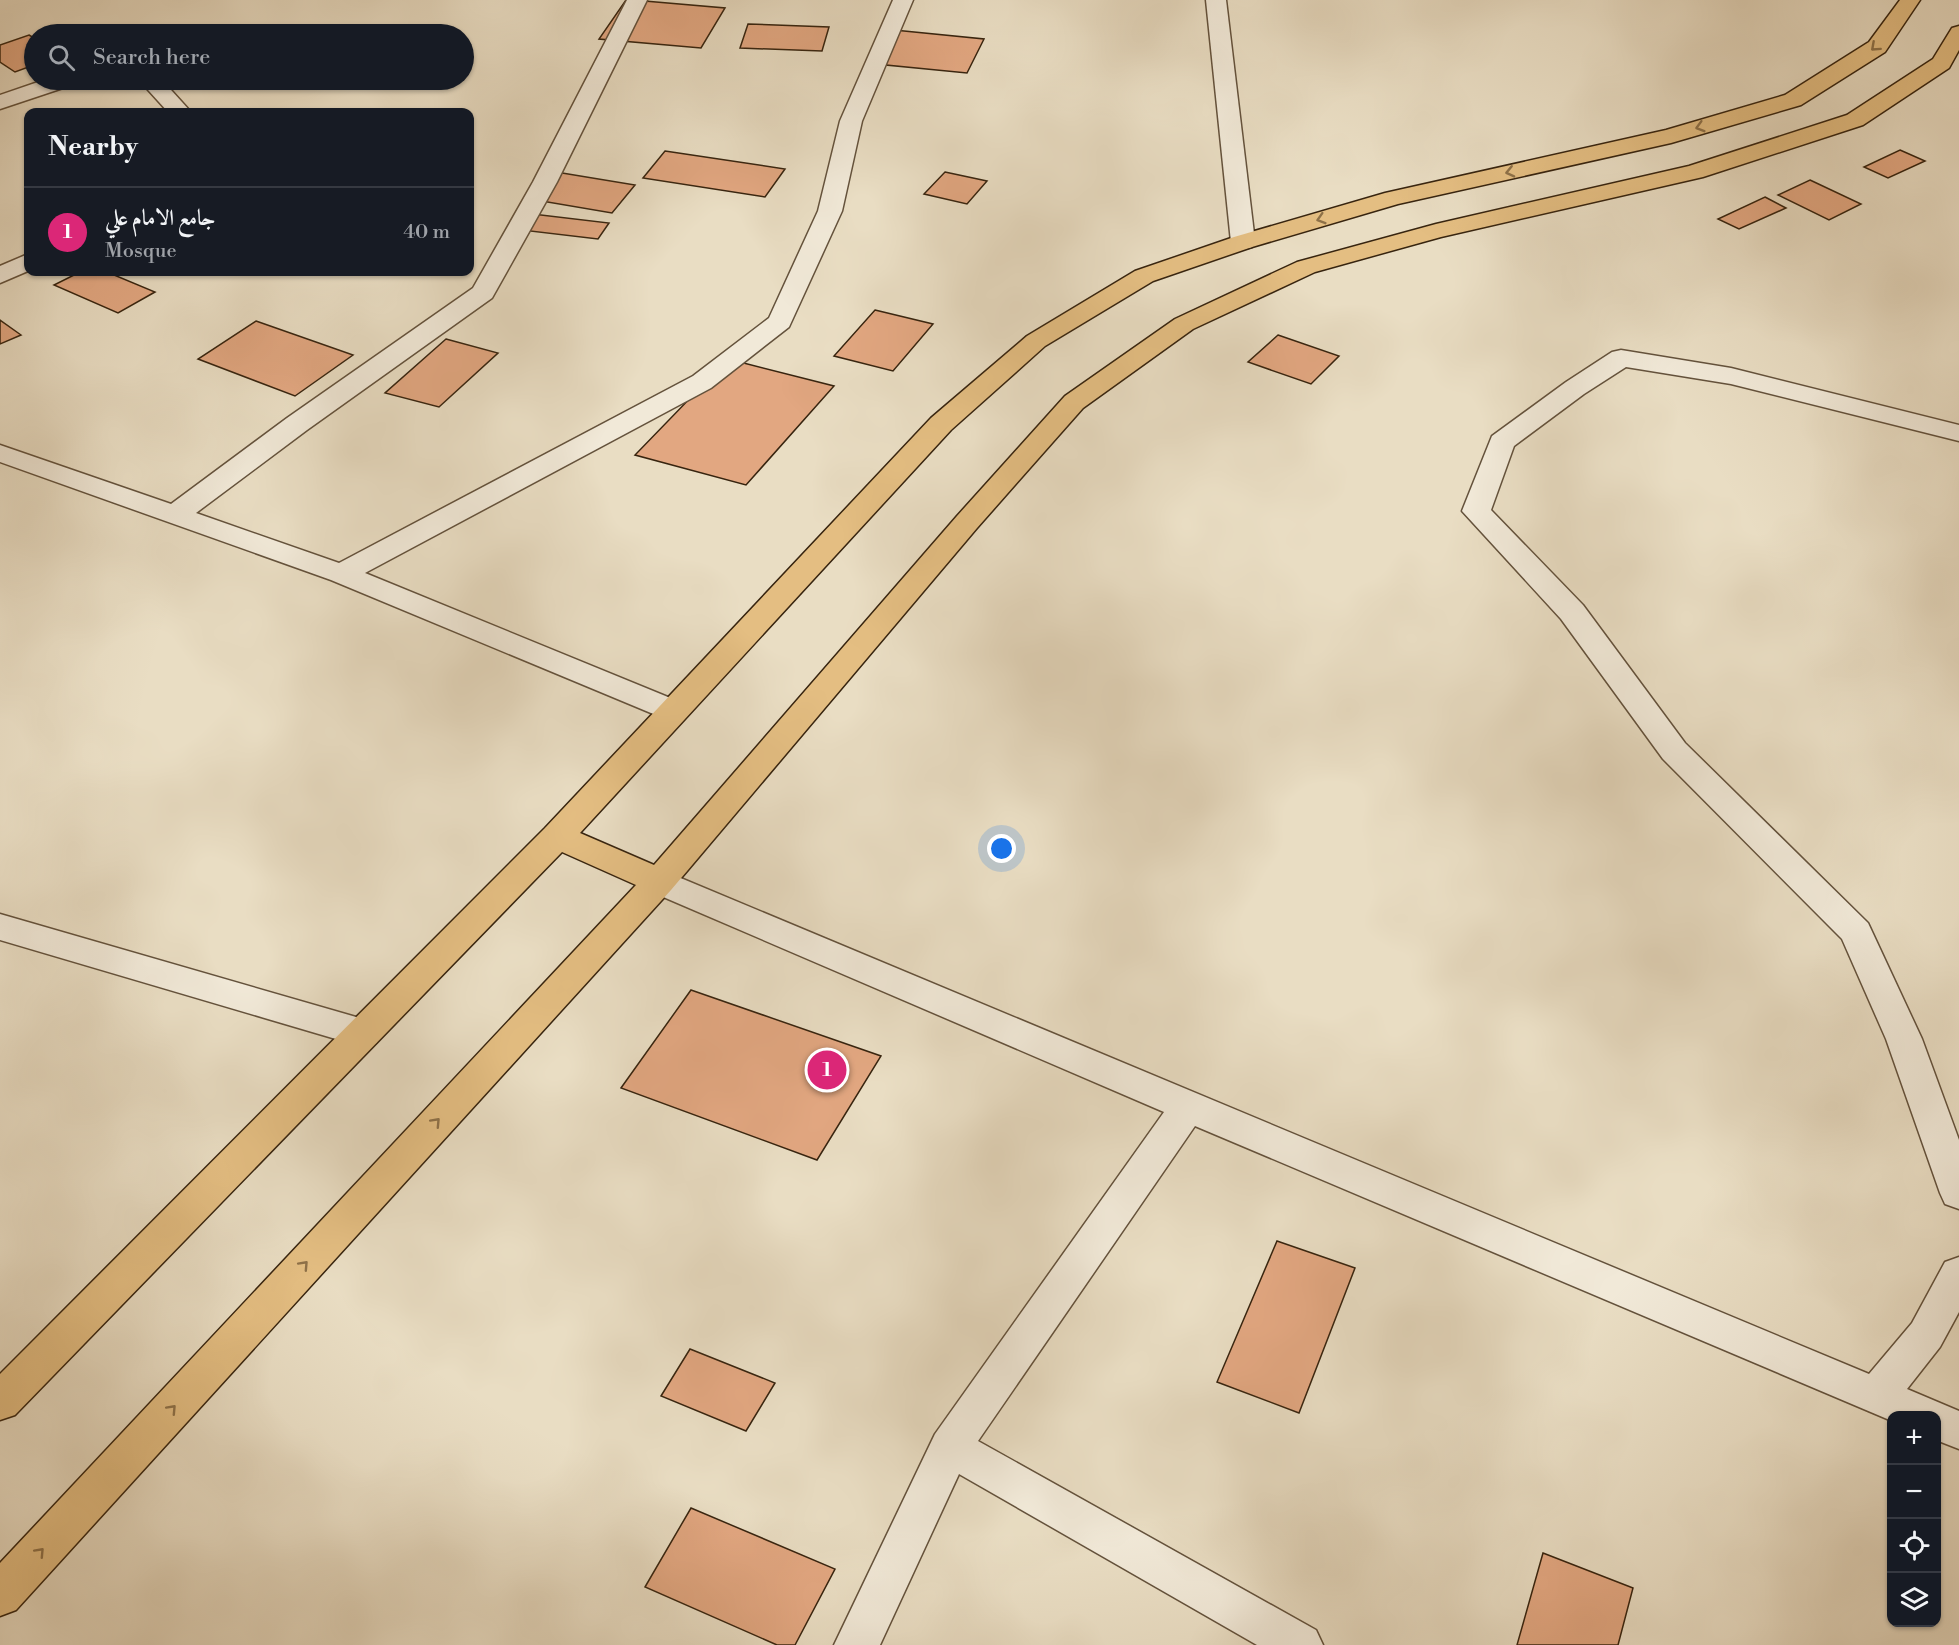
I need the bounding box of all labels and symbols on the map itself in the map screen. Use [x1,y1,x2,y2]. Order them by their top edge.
one-way arrow [1871,39,1882,50]
one-way arrow [1695,120,1706,132]
one-way arrow [1506,164,1516,177]
one-way arrow [1316,212,1327,224]
your location [987,834,1016,863]
pin: 1 [808,1048,846,1092]
one-way arrow [429,1118,440,1129]
one-way arrow [297,1262,308,1272]
one-way arrow [165,1405,176,1415]
one-way arrow [33,1548,44,1559]

